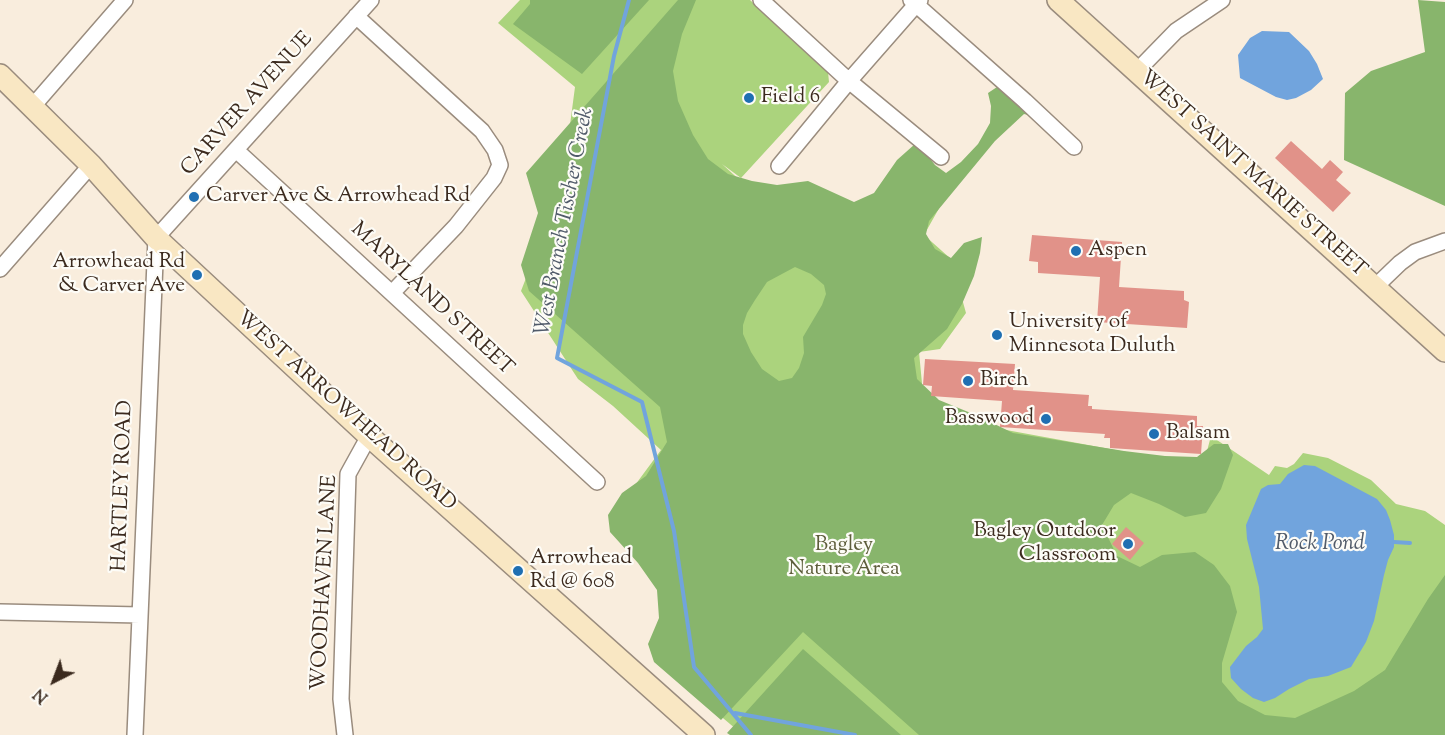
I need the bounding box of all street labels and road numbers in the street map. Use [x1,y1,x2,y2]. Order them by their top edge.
street label: CARVER AVENUE [177,28,319,182]
street label: WEST SAINT MARIE STREET [1133,66,1371,284]
street label: MARYLAND STREET [344,218,518,382]
street label: WEST ARROWHEAD ROAD [230,306,460,518]
street label: HARTLEY ROAD [108,400,140,572]
street label: WOODHAVEN LANE [308,474,344,692]

